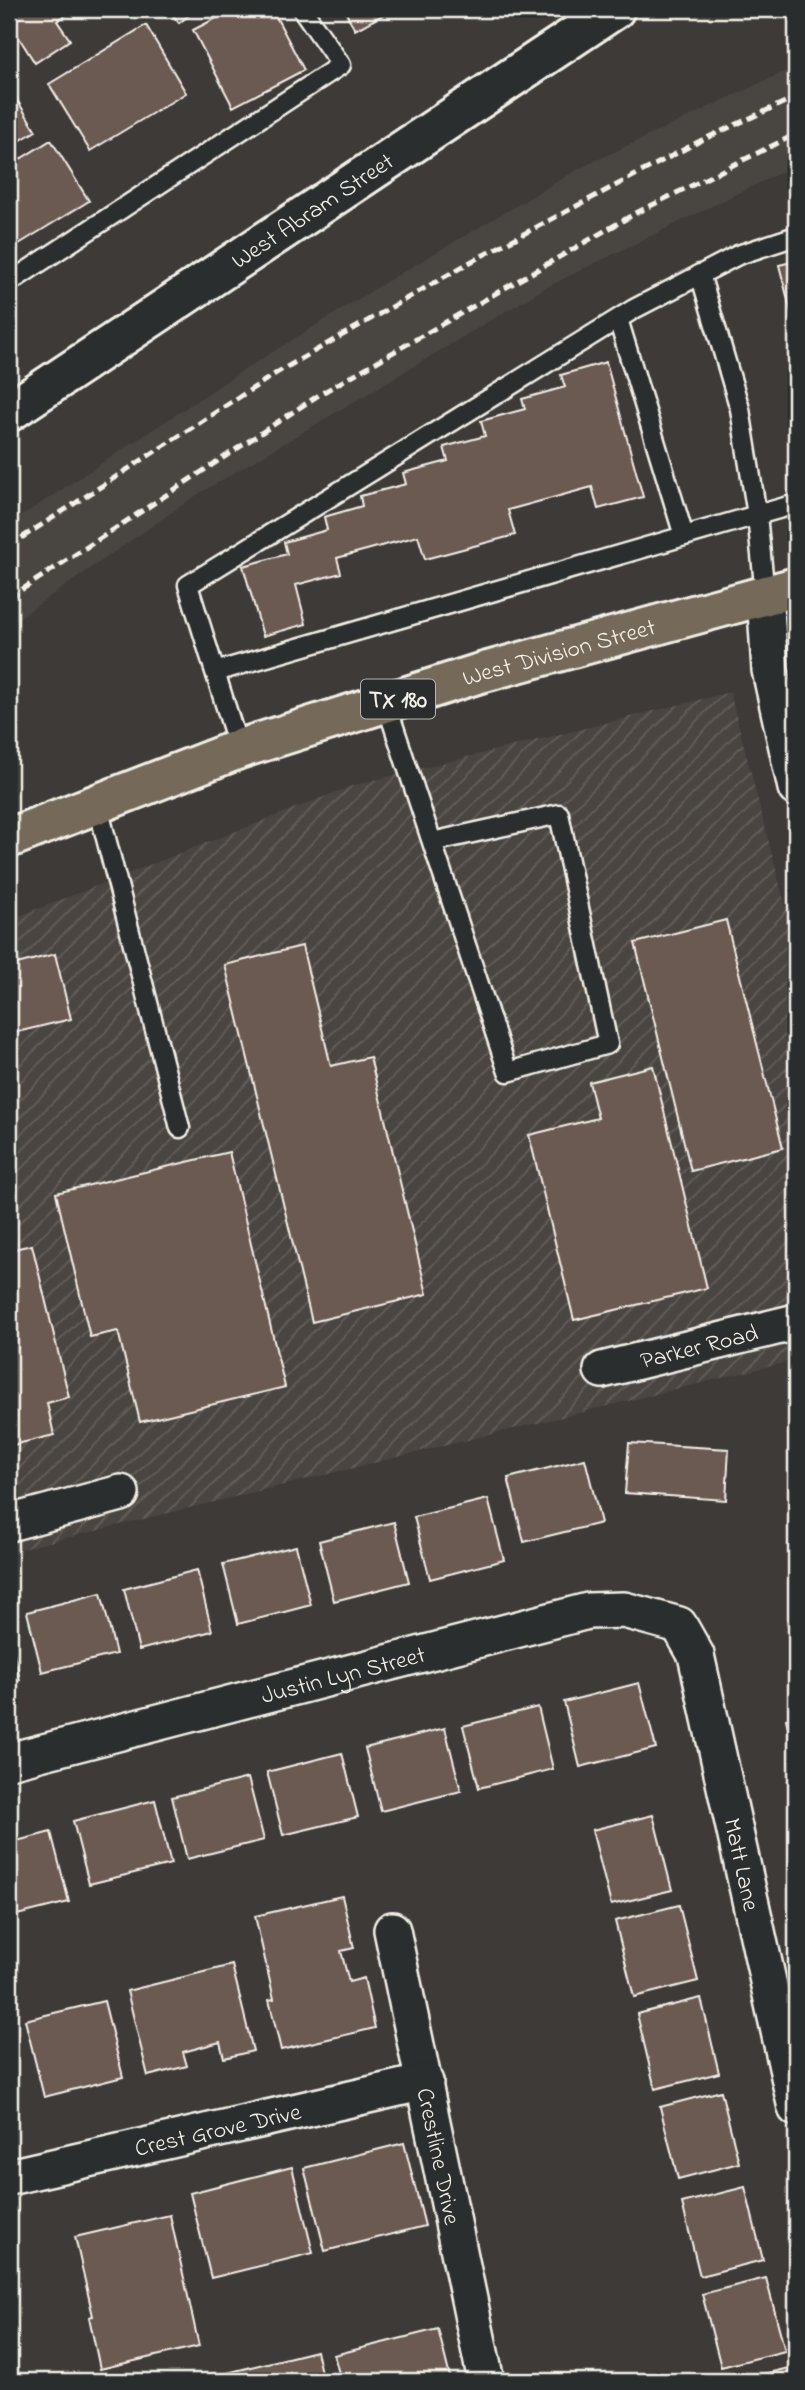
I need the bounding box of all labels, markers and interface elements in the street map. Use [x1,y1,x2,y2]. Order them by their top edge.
street label: West Abram Street [225,146,402,279]
street label: West Division Street [459,611,660,697]
road number: TX 180 [361,680,435,719]
street label: Parker Road [637,1317,763,1380]
street label: Justin Lyn Street [258,1639,430,1715]
street label: Matt Lane [713,1815,767,1915]
street label: Crestline Drive [405,2085,468,2228]
street label: Crest Grove Drive [132,2096,305,2168]

